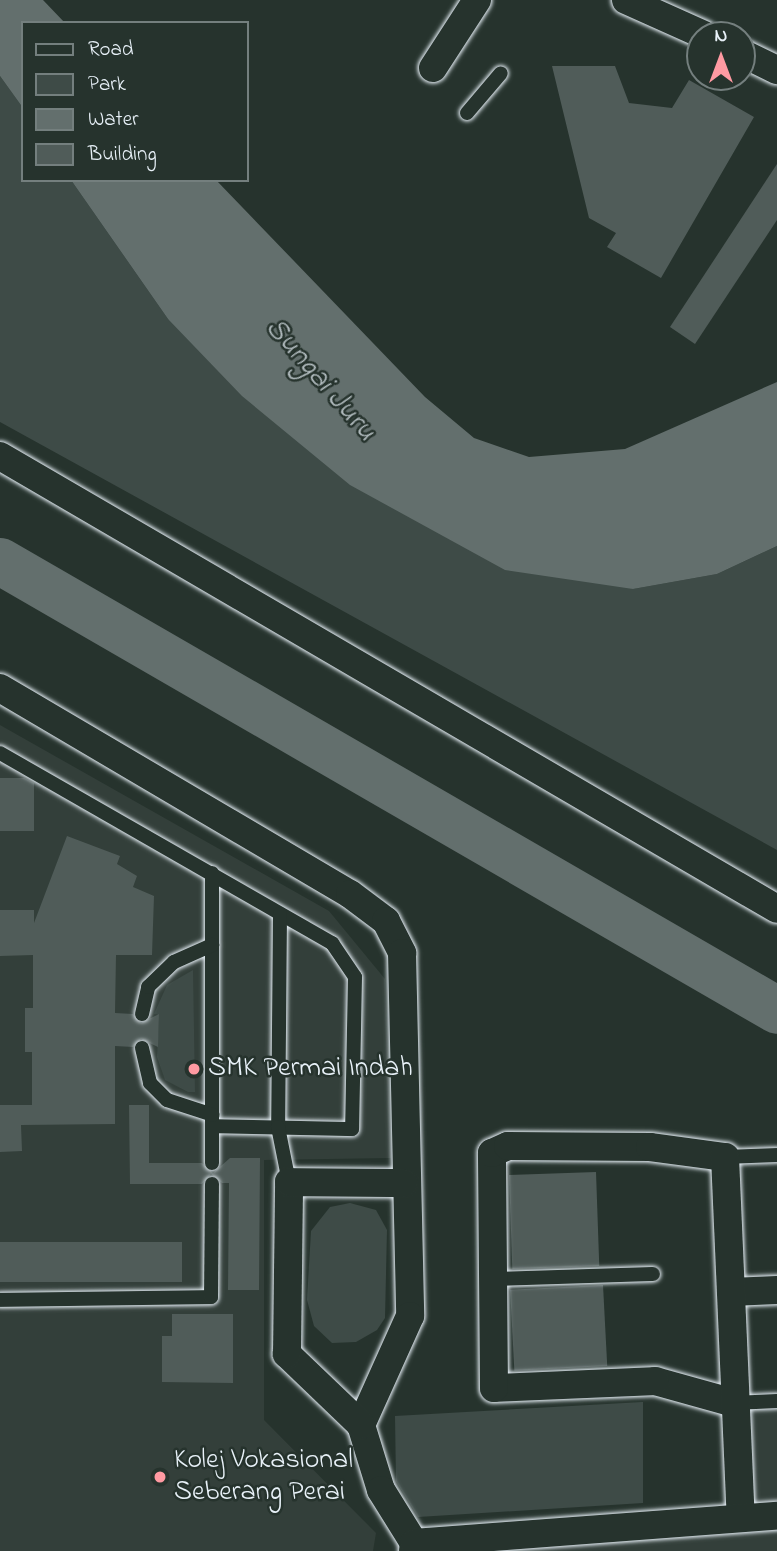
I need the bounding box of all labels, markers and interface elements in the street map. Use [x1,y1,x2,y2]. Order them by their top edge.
legend [21,21,248,182]
north arrow [686,21,756,91]
text: N [715,23,727,50]
text: Road [88,35,134,65]
text: Park [88,70,126,100]
text: Water [88,105,139,135]
text: Building [88,140,157,170]
water label: Sungai Juru [257,311,383,449]
place label: SMK Permai Indah [208,1052,413,1086]
marker: SMK Permai Indah [186,1061,202,1077]
place label: Kolej Vokasional Seberang Perai [174,1444,353,1510]
marker: Kolej Vokasional Seberang Perai [152,1469,168,1485]

